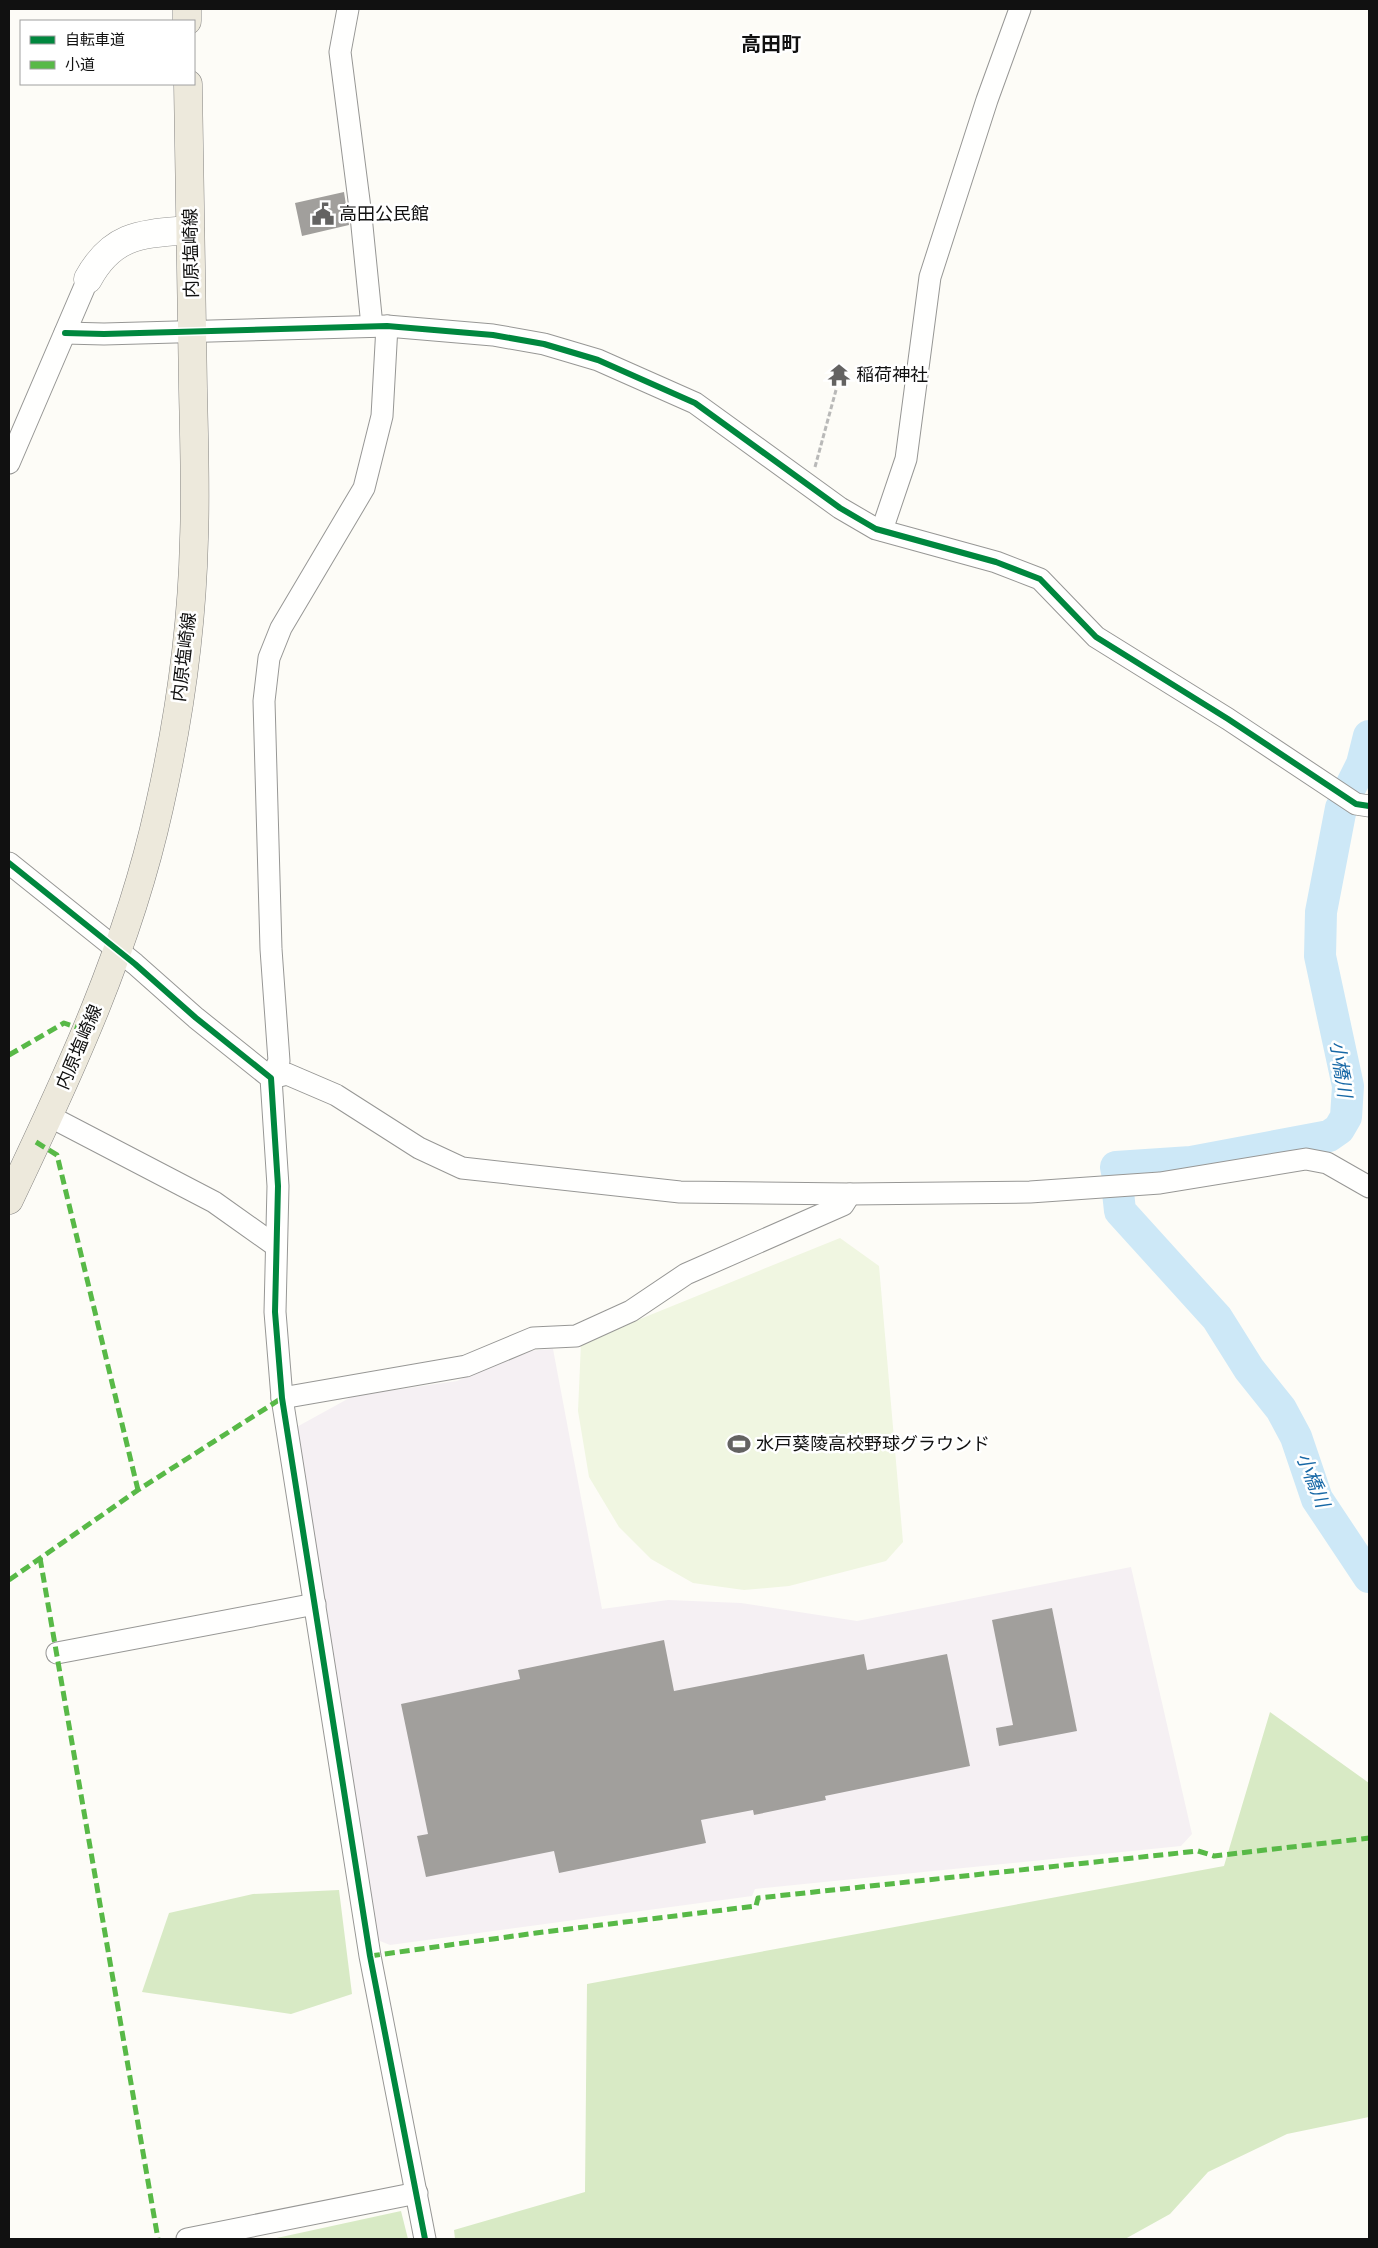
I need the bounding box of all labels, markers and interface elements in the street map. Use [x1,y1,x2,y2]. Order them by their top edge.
legend [20,20,195,85]
text: 自転車道 [65,31,125,49]
district label: 高田町 [741,32,801,56]
text: 小道 [65,56,95,74]
public building icon: 高田公民館 [310,201,336,227]
place label: 高田公民館 [339,203,429,225]
street label: 内原塩崎線 [179,208,203,298]
temple icon: 稲荷神社 [826,362,852,388]
place label: 稲荷神社 [856,364,928,386]
street label: 内原塩崎線 [168,611,200,703]
street label: 内原塩崎線 [51,1001,107,1093]
water label: 小橋川 [1326,1039,1357,1101]
sports icon: 水戸葵陵高校野球グラウンド [726,1431,752,1457]
place label: 水戸葵陵高校野球グラウンド [756,1433,990,1455]
water label: 小橋川 [1292,1449,1335,1513]

